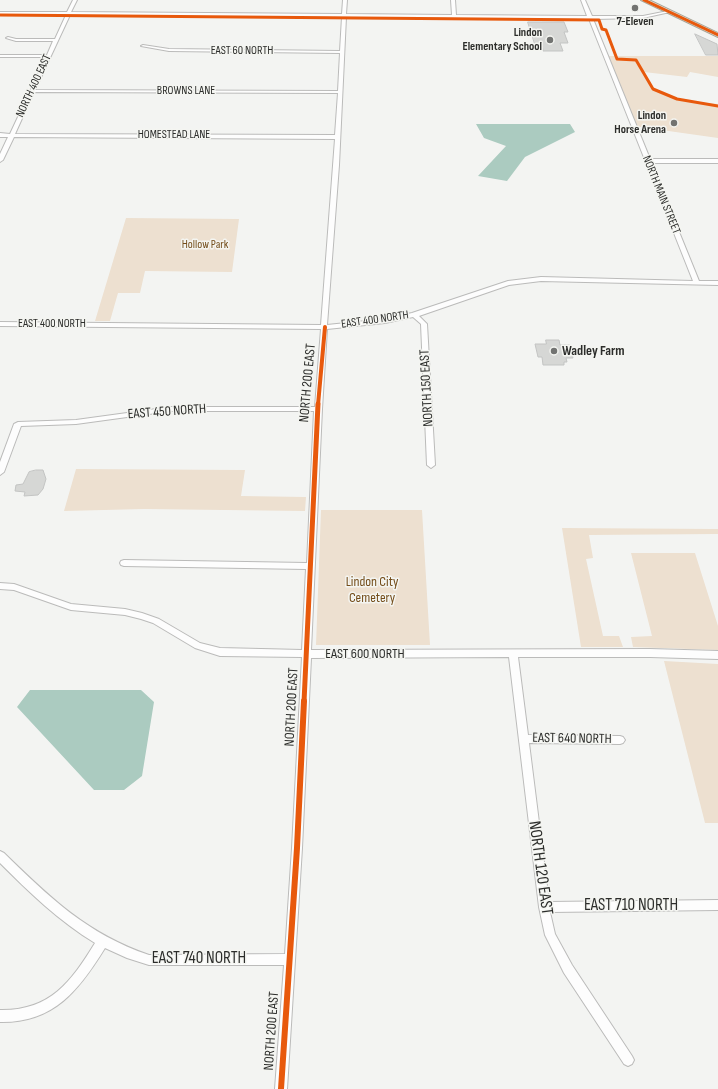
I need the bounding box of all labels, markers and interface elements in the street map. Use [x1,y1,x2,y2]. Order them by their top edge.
marker: 7-Eleven [630,3,640,13]
place label: 7-Eleven [616,15,654,29]
place label: Lindon Elementary School [462,26,542,54]
marker: Lindon Elementary School [545,35,555,45]
street label: EAST 60 NORTH [211,44,273,58]
street label: NORTH 400 EAST [13,52,55,120]
street label: BROWNS LANE [157,84,215,98]
place label: Lindon Horse Arena [614,109,666,137]
marker: Lindon Horse Arena [669,118,679,128]
street label: HOMESTEAD LANE [138,128,210,142]
street label: NORTH MAIN STREET [639,154,683,236]
park label: Hollow Park [182,238,228,252]
street label: EAST 400 NORTH [340,308,410,332]
street label: EAST 400 NORTH [18,317,86,331]
street label: NORTH 200 EAST [296,343,320,423]
place label: Wadley Farm [562,343,625,359]
marker: Wadley Farm [549,346,559,356]
street label: NORTH 150 EAST [417,349,437,427]
street label: EAST 450 NORTH [127,401,207,423]
park label: Lindon City Cemetery [346,574,398,606]
street label: EAST 600 NORTH [325,646,405,662]
street label: NORTH 200 EAST [282,667,302,747]
street label: EAST 640 NORTH [532,730,612,748]
street label: NORTH 120 EAST [523,820,557,916]
street label: EAST 710 NORTH [584,896,678,916]
street label: EAST 740 NORTH [152,949,246,969]
street label: NORTH 200 EAST [261,991,283,1071]

